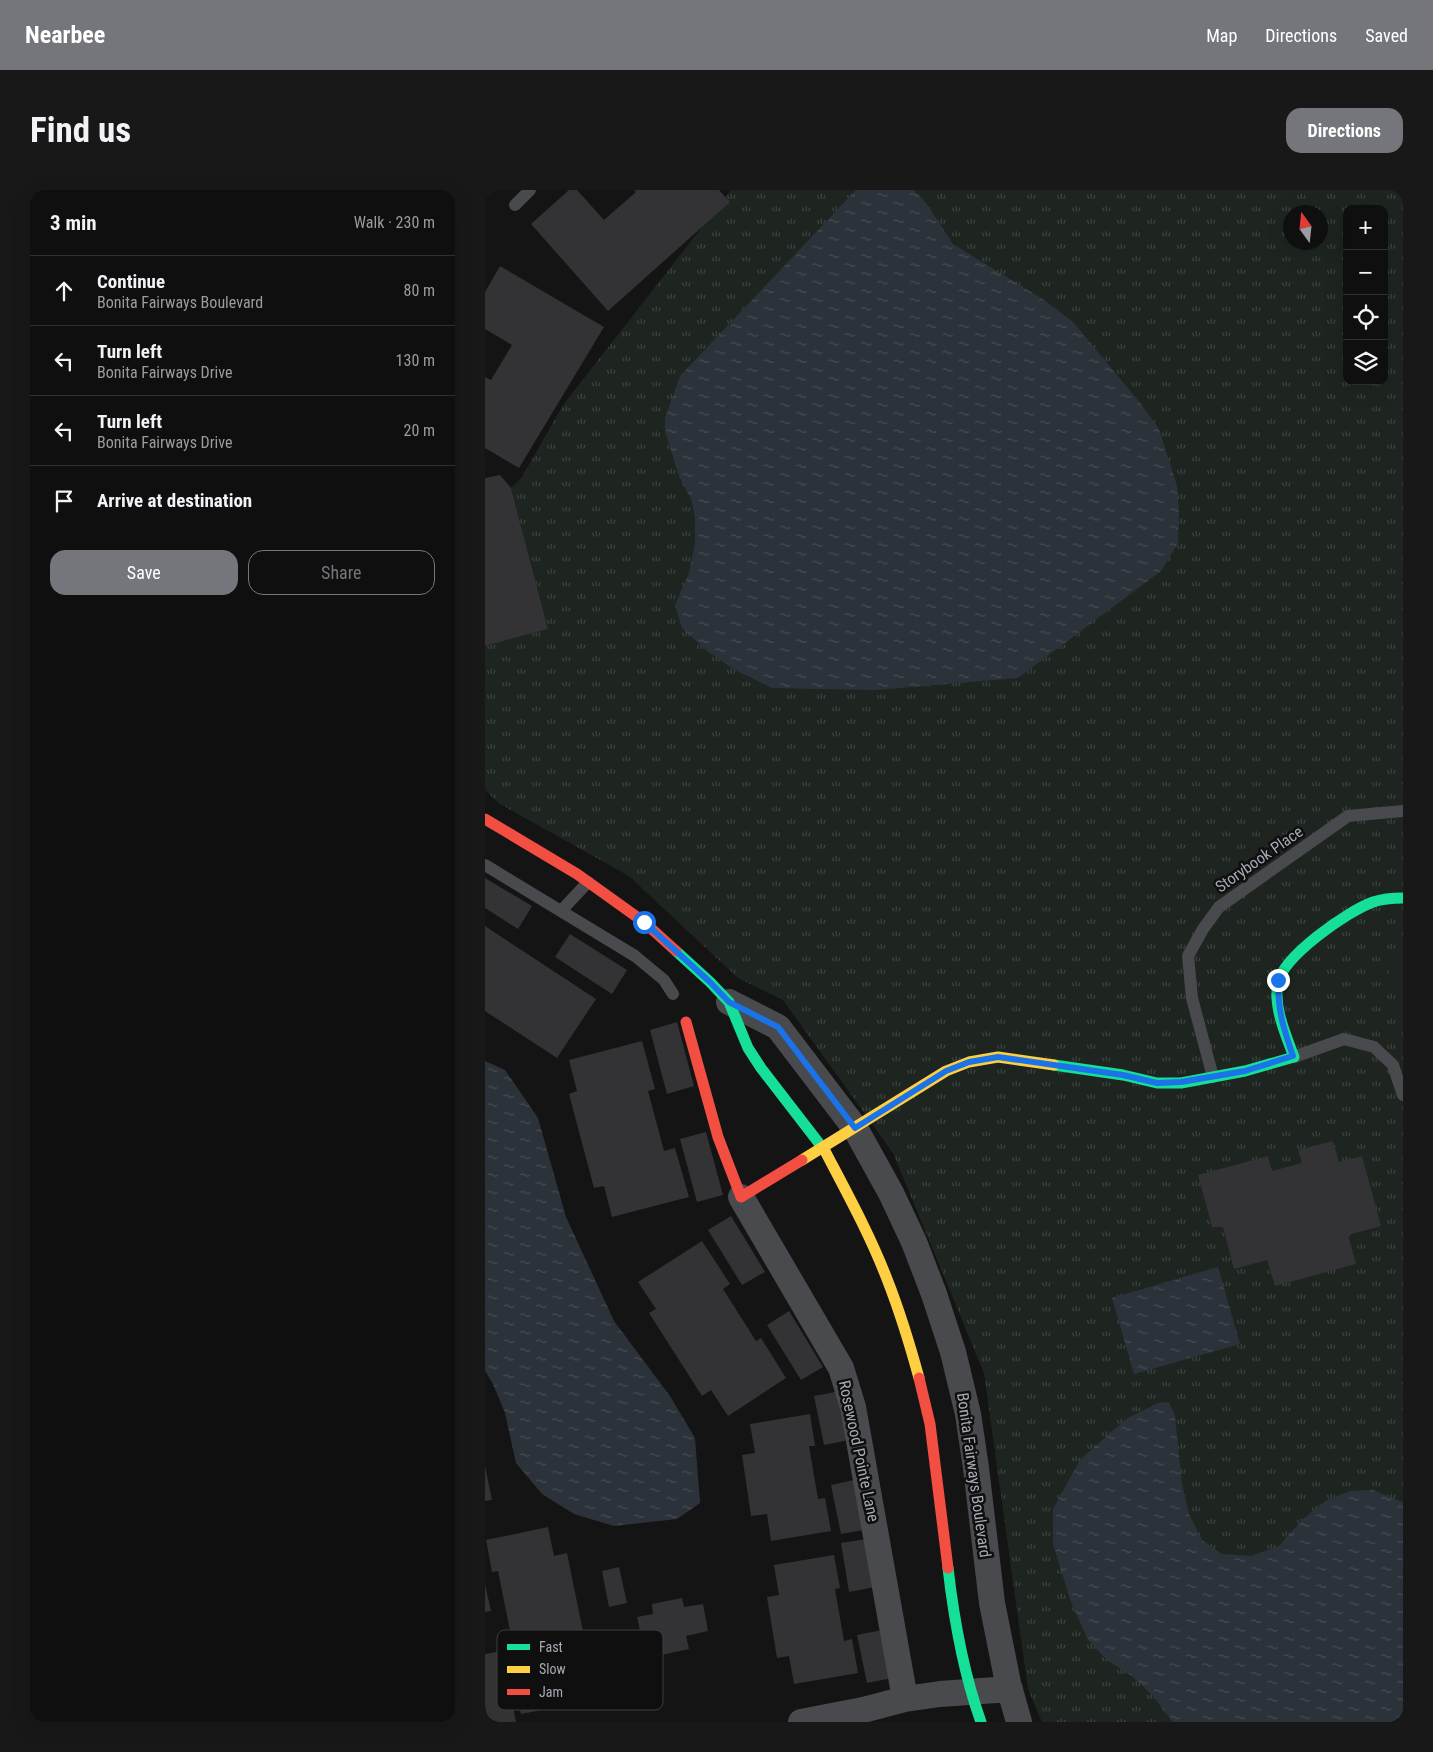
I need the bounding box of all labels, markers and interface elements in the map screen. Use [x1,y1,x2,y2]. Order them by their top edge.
text: Nearbee [25,21,105,49]
text: Map [1206,25,1237,46]
text: Directions [1265,25,1337,46]
text: Saved [1365,25,1408,46]
button: Directions [1286,108,1403,153]
text: Find us [30,110,131,151]
north arrow [1283,205,1328,250]
map controls [1343,205,1388,385]
button: + [1343,205,1388,250]
text: 3 min [50,211,97,235]
text: Walk · 230 m [354,213,435,232]
button: − [1343,250,1388,295]
text: Continue [97,270,165,293]
icon: ahead [50,277,78,305]
text: 80 m [403,281,435,300]
text: Bonita Fairways Boulevard [97,293,263,312]
button: locate [1343,295,1388,340]
text: Turn left [97,340,162,363]
button: layers [1343,340,1388,385]
icon: left [50,347,78,375]
text: 130 m [396,351,435,370]
text: Bonita Fairways Drive [97,363,233,382]
text: Turn left [97,410,162,433]
icon: left [50,417,78,445]
text: 20 m [403,421,435,440]
text: Bonita Fairways Drive [97,433,233,452]
icon: arrive [50,487,78,515]
text: Arrive at destination [97,489,252,512]
button: Save [50,550,238,595]
button: Share [248,550,435,595]
street label: Storybook Place [1212,822,1306,896]
route start [633,911,656,934]
route end [1267,969,1290,992]
street label: Rosewood Pointe Lane [835,1379,883,1523]
street label: Bonita Fairways Boulevard [953,1391,995,1559]
legend [497,1630,663,1710]
text: Fast [539,1639,563,1655]
text: Slow [539,1661,566,1677]
text: Jam [539,1684,563,1700]

